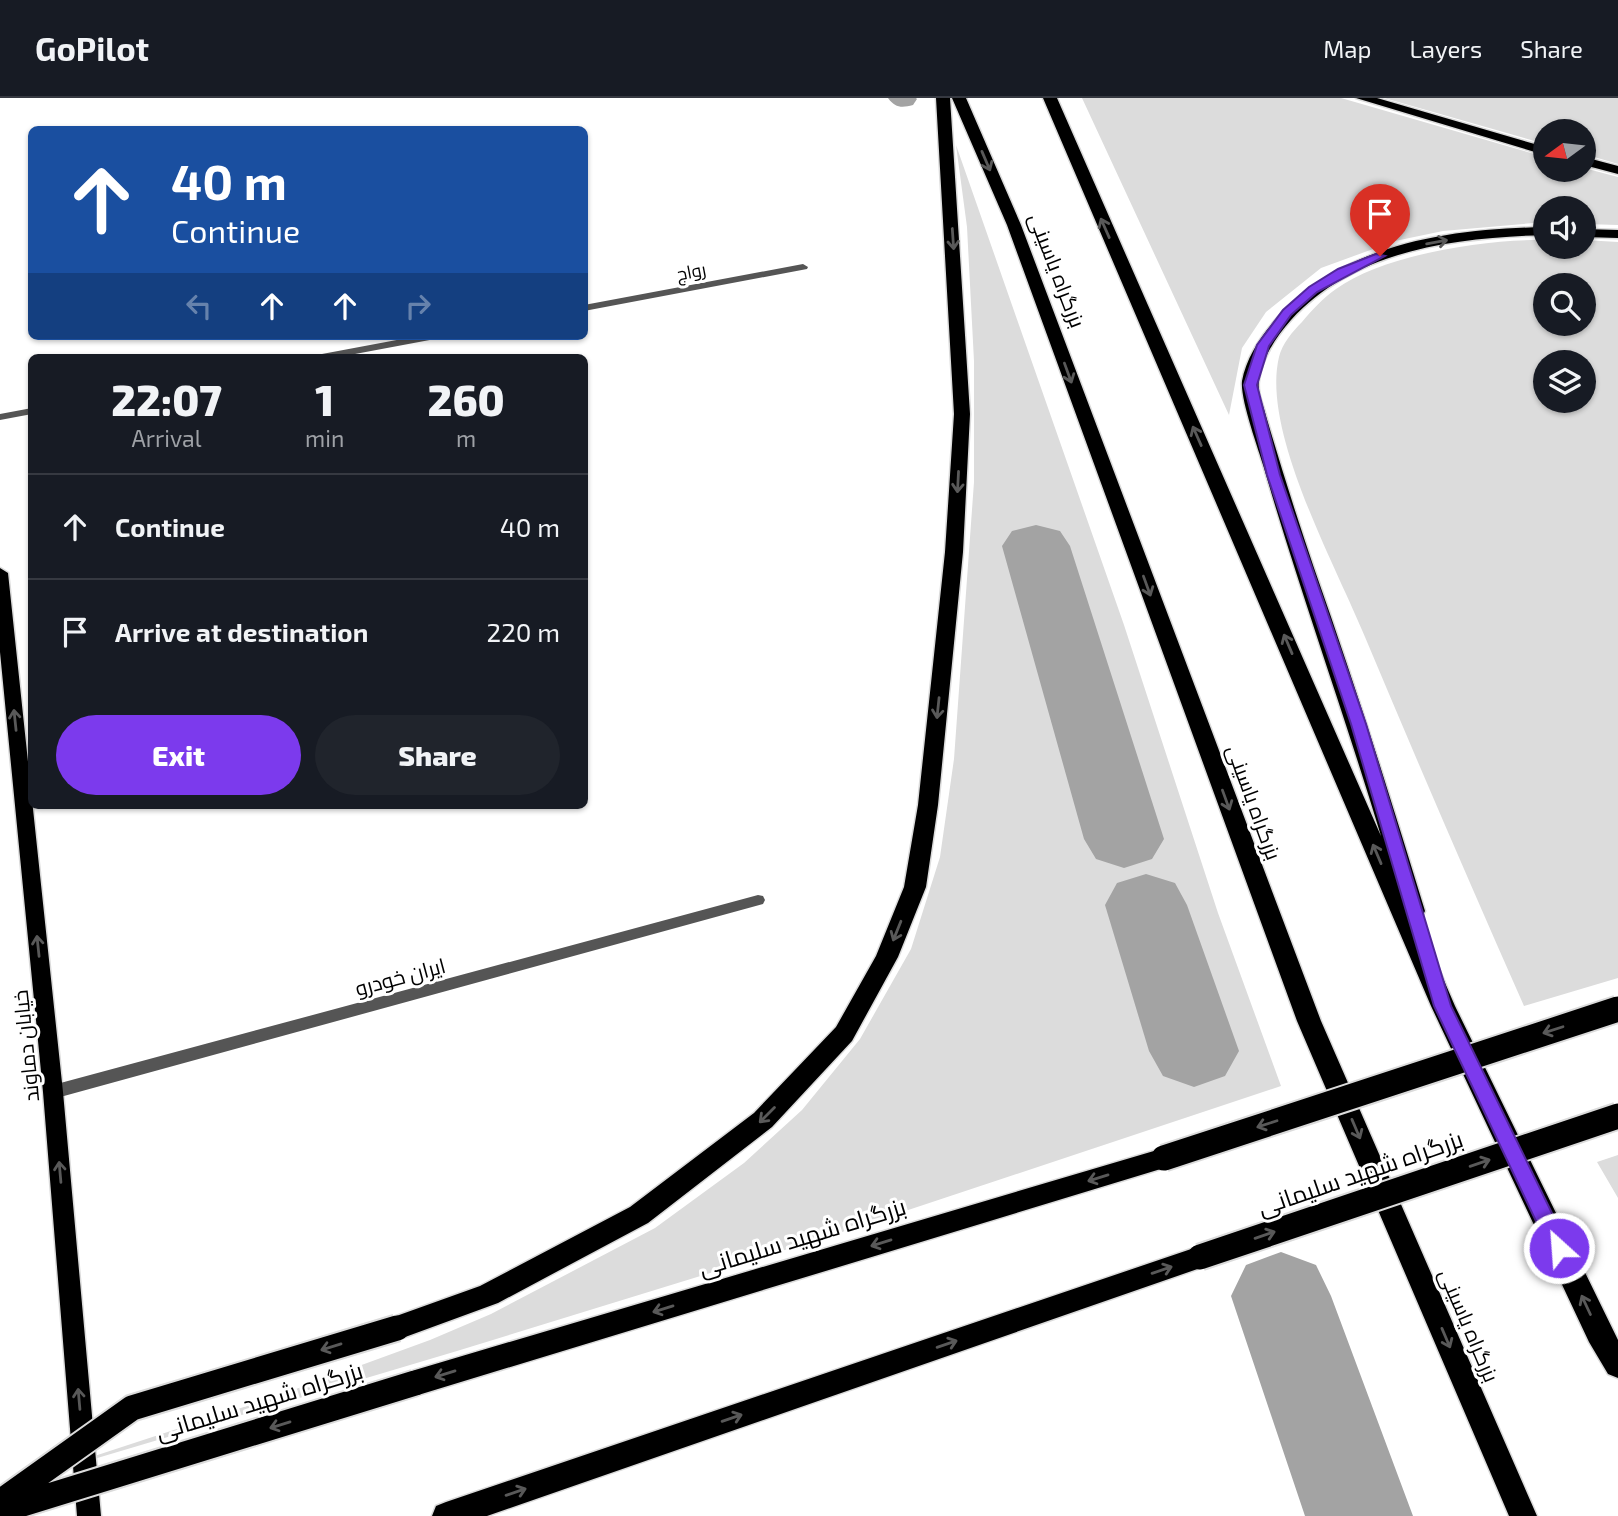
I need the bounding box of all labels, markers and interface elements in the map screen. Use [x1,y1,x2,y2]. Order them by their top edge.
text: GoPilot [35,28,149,68]
text: Map [1323,34,1371,63]
text: Layers [1409,34,1482,63]
text: Share [1520,34,1583,63]
north arrow [1533,119,1596,182]
map controls [1533,119,1596,413]
one-way arrow [980,149,993,171]
text: 40 m [171,151,287,210]
icon: ahead [56,154,147,245]
pin [1350,184,1410,256]
icon: arrive [1361,195,1399,233]
button: sound [1533,196,1596,259]
street label: بزرگراه یاسینی [1023,209,1091,331]
text: Continue [171,211,300,249]
one-way arrow [1098,217,1111,239]
one-way arrow [947,228,960,250]
one-way arrow [1425,235,1448,248]
street label: رواج [674,257,708,287]
button: search [1533,273,1596,336]
icon: left [180,287,218,325]
icon: ahead [253,287,291,325]
icon: ahead [326,287,364,325]
icon: right [399,287,437,325]
button: layers [1533,350,1596,413]
one-way arrow [1063,361,1076,383]
text: 22:07 [111,374,222,424]
text: 1 [315,374,334,424]
text: 260 [428,374,505,424]
text: Arrival [132,424,202,452]
text: min [305,424,344,452]
text: m [456,424,476,452]
one-way arrow [1190,426,1203,447]
one-way arrow [951,470,964,493]
icon: ahead [56,508,94,546]
text: Continue [115,511,225,542]
text: 40 m [500,511,560,542]
one-way arrow [1142,575,1155,597]
icon: arrive [56,613,94,651]
text: Arrive at destination [115,616,368,647]
text: 220 m [487,616,560,647]
one-way arrow [1281,634,1294,656]
one-way arrow [931,697,944,719]
one-way arrow [8,709,21,732]
button: Exit [56,715,301,795]
button: Share [315,715,560,795]
street label: بزرگراه یاسینی [1221,741,1287,864]
one-way arrow [1221,788,1233,810]
one-way arrow [1370,843,1383,865]
one-way arrow [889,920,902,941]
one-way arrow [31,935,44,958]
street label: ایران خودرو [352,952,449,1002]
street label: خیابان دماوند [7,988,45,1103]
one-way arrow [1543,1025,1565,1038]
one-way arrow [759,1106,776,1123]
one-way arrow [1256,1118,1278,1131]
one-way arrow [1350,1118,1363,1139]
street label: بزرگراه شهید سلیمانی [1254,1123,1467,1222]
one-way arrow [1469,1155,1491,1168]
one-way arrow [53,1162,66,1184]
one-way arrow [1088,1172,1110,1185]
street label: بزرگراه شهید سلیمانی [695,1191,909,1282]
position arrow [1522,1211,1596,1285]
one-way arrow [1253,1228,1275,1241]
one-way arrow [870,1238,892,1251]
one-way arrow [1151,1263,1173,1276]
street label: بزرگراه یاسینی [1433,1265,1505,1386]
one-way arrow [1579,1295,1592,1316]
one-way arrow [652,1303,674,1316]
one-way arrow [1440,1327,1453,1348]
one-way arrow [935,1337,957,1349]
one-way arrow [321,1342,343,1355]
street label: بزرگراه شهید سلیمانی [152,1355,366,1446]
one-way arrow [434,1369,456,1382]
one-way arrow [72,1388,85,1411]
one-way arrow [720,1411,742,1423]
one-way arrow [269,1419,291,1432]
one-way arrow [505,1485,527,1497]

